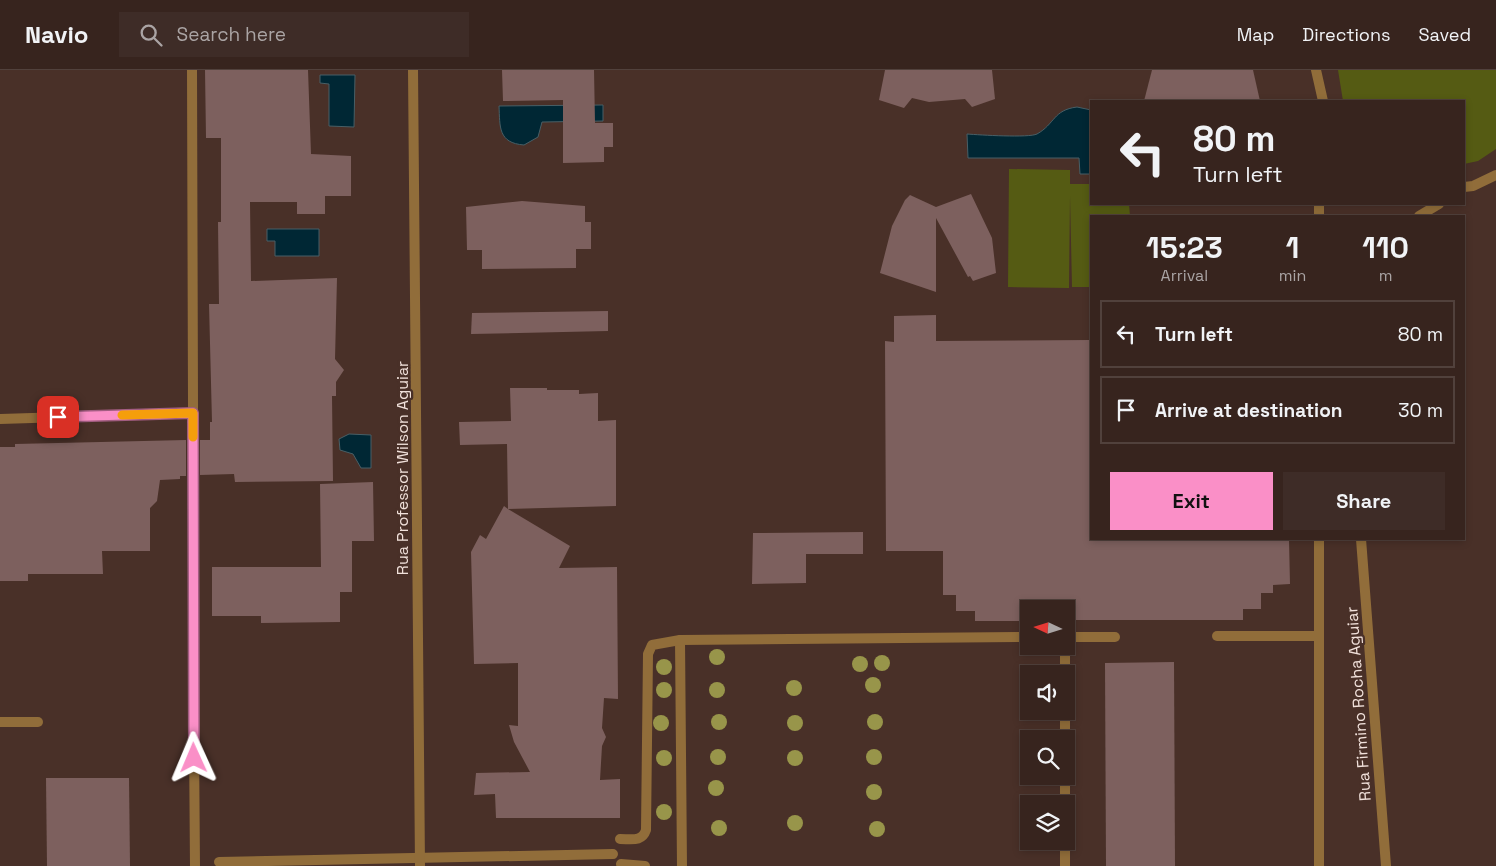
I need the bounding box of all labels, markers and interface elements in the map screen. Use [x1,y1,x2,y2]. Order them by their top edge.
search box [119,12,469,57]
text: Navio [25,19,89,50]
icon: search [137,21,165,49]
text: Search here [177,22,286,47]
text: Map [1237,23,1274,46]
text: Directions [1302,23,1391,46]
text: Saved [1419,23,1471,46]
text: 80 m [1193,117,1275,161]
icon: left [1110,120,1175,185]
text: Turn left [1193,160,1283,188]
text: 15:23 [1146,228,1223,267]
text: 1 [1286,228,1299,267]
text: 110 [1362,228,1409,267]
text: Arrival [1161,265,1208,286]
text: min [1279,265,1306,286]
text: m [1379,265,1393,286]
icon: left [1112,320,1140,348]
text: Turn left [1155,322,1233,347]
text: 80 m [1398,322,1443,347]
street label: Rua Professor Wilson Aguiar [392,361,413,575]
pin [37,396,79,438]
icon: arrive [1112,396,1140,424]
text: Arrive at destination [1155,398,1343,423]
text: 30 m [1398,398,1443,423]
icon: arrive [44,403,72,431]
button: Exit [1110,472,1273,530]
button: Share [1283,472,1445,530]
north arrow [1020,600,1075,655]
map controls [1020,600,1075,850]
street label: Rua Firmino Rocha Aguiar [1341,606,1376,802]
button: sound [1020,665,1075,720]
button: search [1020,730,1075,785]
position arrow [167,731,219,783]
button: layers [1020,795,1075,850]

